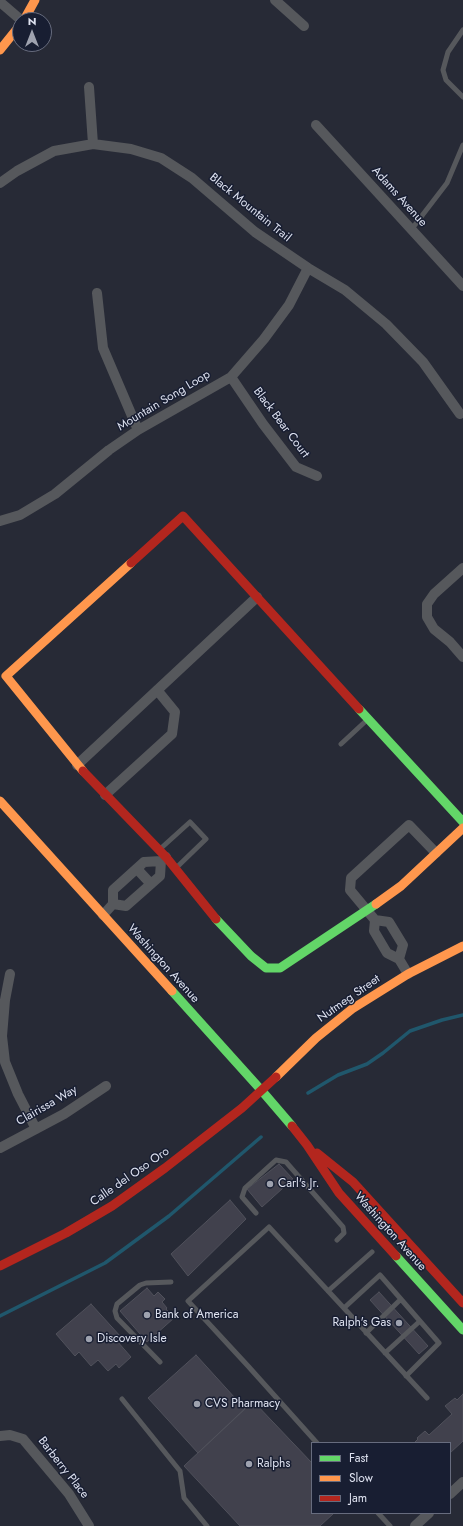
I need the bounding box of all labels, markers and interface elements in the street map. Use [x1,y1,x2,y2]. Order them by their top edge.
north arrow [12,12,52,52]
text: N [28,13,36,29]
street label: Adams Avenue [368,164,430,230]
street label: Black Mountain Trail [206,171,294,245]
street label: Mountain Song Loop [115,368,213,434]
street label: Black Bear Court [250,385,312,461]
street label: Washington Avenue [124,922,202,1006]
street label: Nutmeg Street [315,972,383,1026]
street label: Clairissa Way [14,1083,80,1129]
street label: Calle del Oso Oro [88,1144,172,1210]
place label: Carl's Jr. [278,1177,319,1191]
marker: Carl's Jr. [265,1179,275,1189]
street label: Washington Avenue [351,1190,429,1274]
place label: Bank of America [155,1308,238,1322]
marker: Bank of America [142,1310,152,1320]
place label: Ralph's Gas [332,1316,391,1330]
marker: Ralph's Gas [394,1318,404,1328]
place label: Discovery Isle [97,1332,167,1346]
marker: Discovery Isle [84,1334,94,1344]
place label: CVS Pharmacy [205,1397,280,1411]
marker: CVS Pharmacy [192,1399,202,1409]
street label: Barberry Place [35,1434,91,1502]
legend [311,1442,451,1514]
text: Fast [349,1449,368,1467]
place label: Ralphs [257,1457,290,1471]
marker: Ralphs [244,1459,254,1469]
text: Slow [349,1469,373,1487]
text: Jam [349,1489,367,1507]

